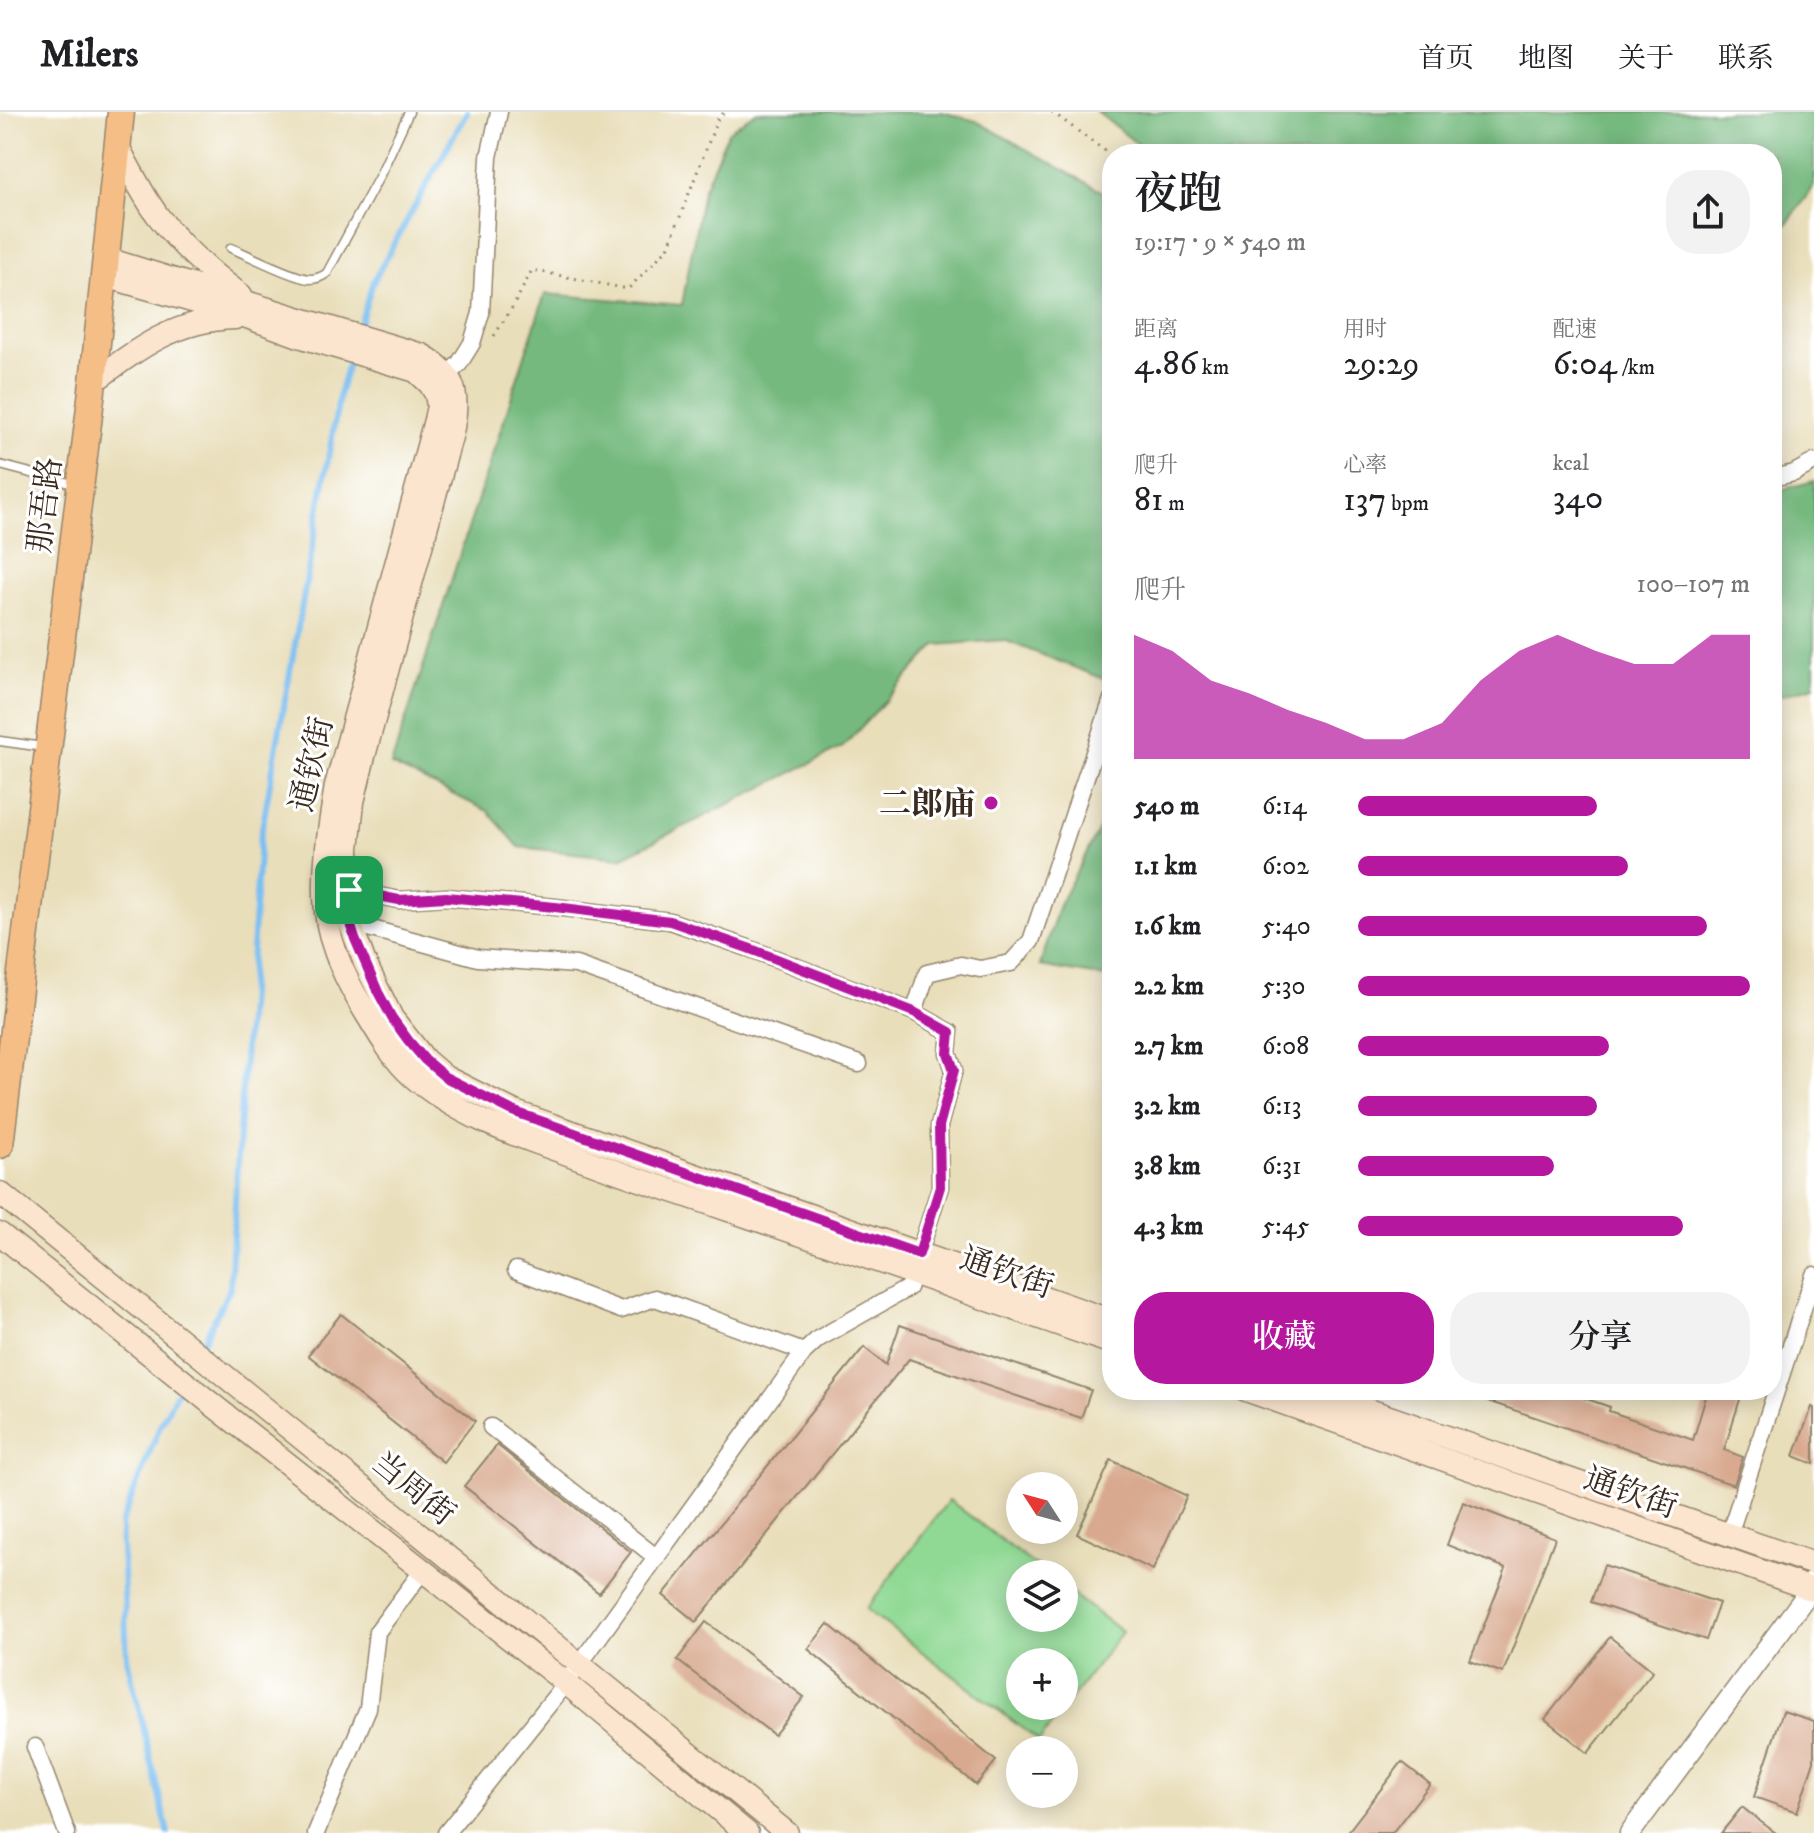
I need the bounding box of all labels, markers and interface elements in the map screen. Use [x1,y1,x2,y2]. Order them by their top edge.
text: Milers [40,31,138,79]
text: 首页 [1418,41,1474,76]
text: 地图 [1518,41,1574,76]
text: 关于 [1618,41,1674,76]
text: 联系 [1718,41,1774,76]
text: 夜跑 [1134,168,1222,223]
button: share [1666,170,1750,254]
text: 19:17 · 9 × 540 m [1134,226,1306,259]
text: 距离 [1134,316,1178,343]
text: 用时 [1343,316,1387,343]
text: 配速 [1553,316,1597,343]
text: 4.86 [1134,343,1197,385]
text: 29:29 [1343,343,1420,385]
text: 6:04 [1553,343,1617,385]
text: km [1197,354,1229,381]
text: /km [1617,354,1655,381]
text: kcal [1553,450,1589,477]
text: 爬升 [1134,452,1178,479]
text: 心率 [1343,452,1387,479]
street label: 那吾路 [20,455,72,555]
text: 340 [1553,477,1603,519]
text: 81 [1134,479,1164,521]
text: 137 [1343,479,1386,521]
text: m [1164,490,1185,517]
text: bpm [1386,490,1429,517]
text: 100–107 m [1637,568,1750,601]
text: 爬升 [1134,574,1186,607]
street label: 通钦街 [283,713,343,816]
place label: 二郎庙 [879,785,975,825]
text: 540 m [1134,790,1200,823]
text: 6:14 [1262,790,1307,823]
marker: 二郎庙 [982,794,1000,812]
text: 1.1 km [1134,850,1197,883]
text: 6:02 [1262,850,1309,883]
pin [315,856,383,924]
icon: arrive [327,868,371,912]
text: 1.6 km [1134,910,1201,943]
text: 5:40 [1262,910,1311,943]
text: 2.2 km [1134,970,1204,1003]
text: 5:30 [1262,970,1305,1003]
text: 2.7 km [1134,1030,1203,1063]
text: 6:08 [1262,1030,1309,1063]
text: 3.2 km [1134,1090,1201,1123]
text: 6:13 [1262,1090,1302,1123]
text: 3.8 km [1134,1150,1201,1183]
text: 6:31 [1262,1150,1302,1183]
text: 4.3 km [1134,1210,1203,1243]
text: 5:45 [1262,1210,1309,1243]
street label: 通钦街 [954,1239,1058,1308]
button: 收藏 [1134,1292,1434,1384]
button: 分享 [1450,1292,1750,1384]
street label: 当周街 [363,1444,463,1535]
street label: 通钦街 [1578,1459,1682,1528]
north arrow [1006,1472,1078,1544]
map controls [1006,1472,1078,1808]
button: layers [1006,1560,1078,1632]
button: + [1006,1648,1078,1720]
button: − [1006,1736,1078,1808]

